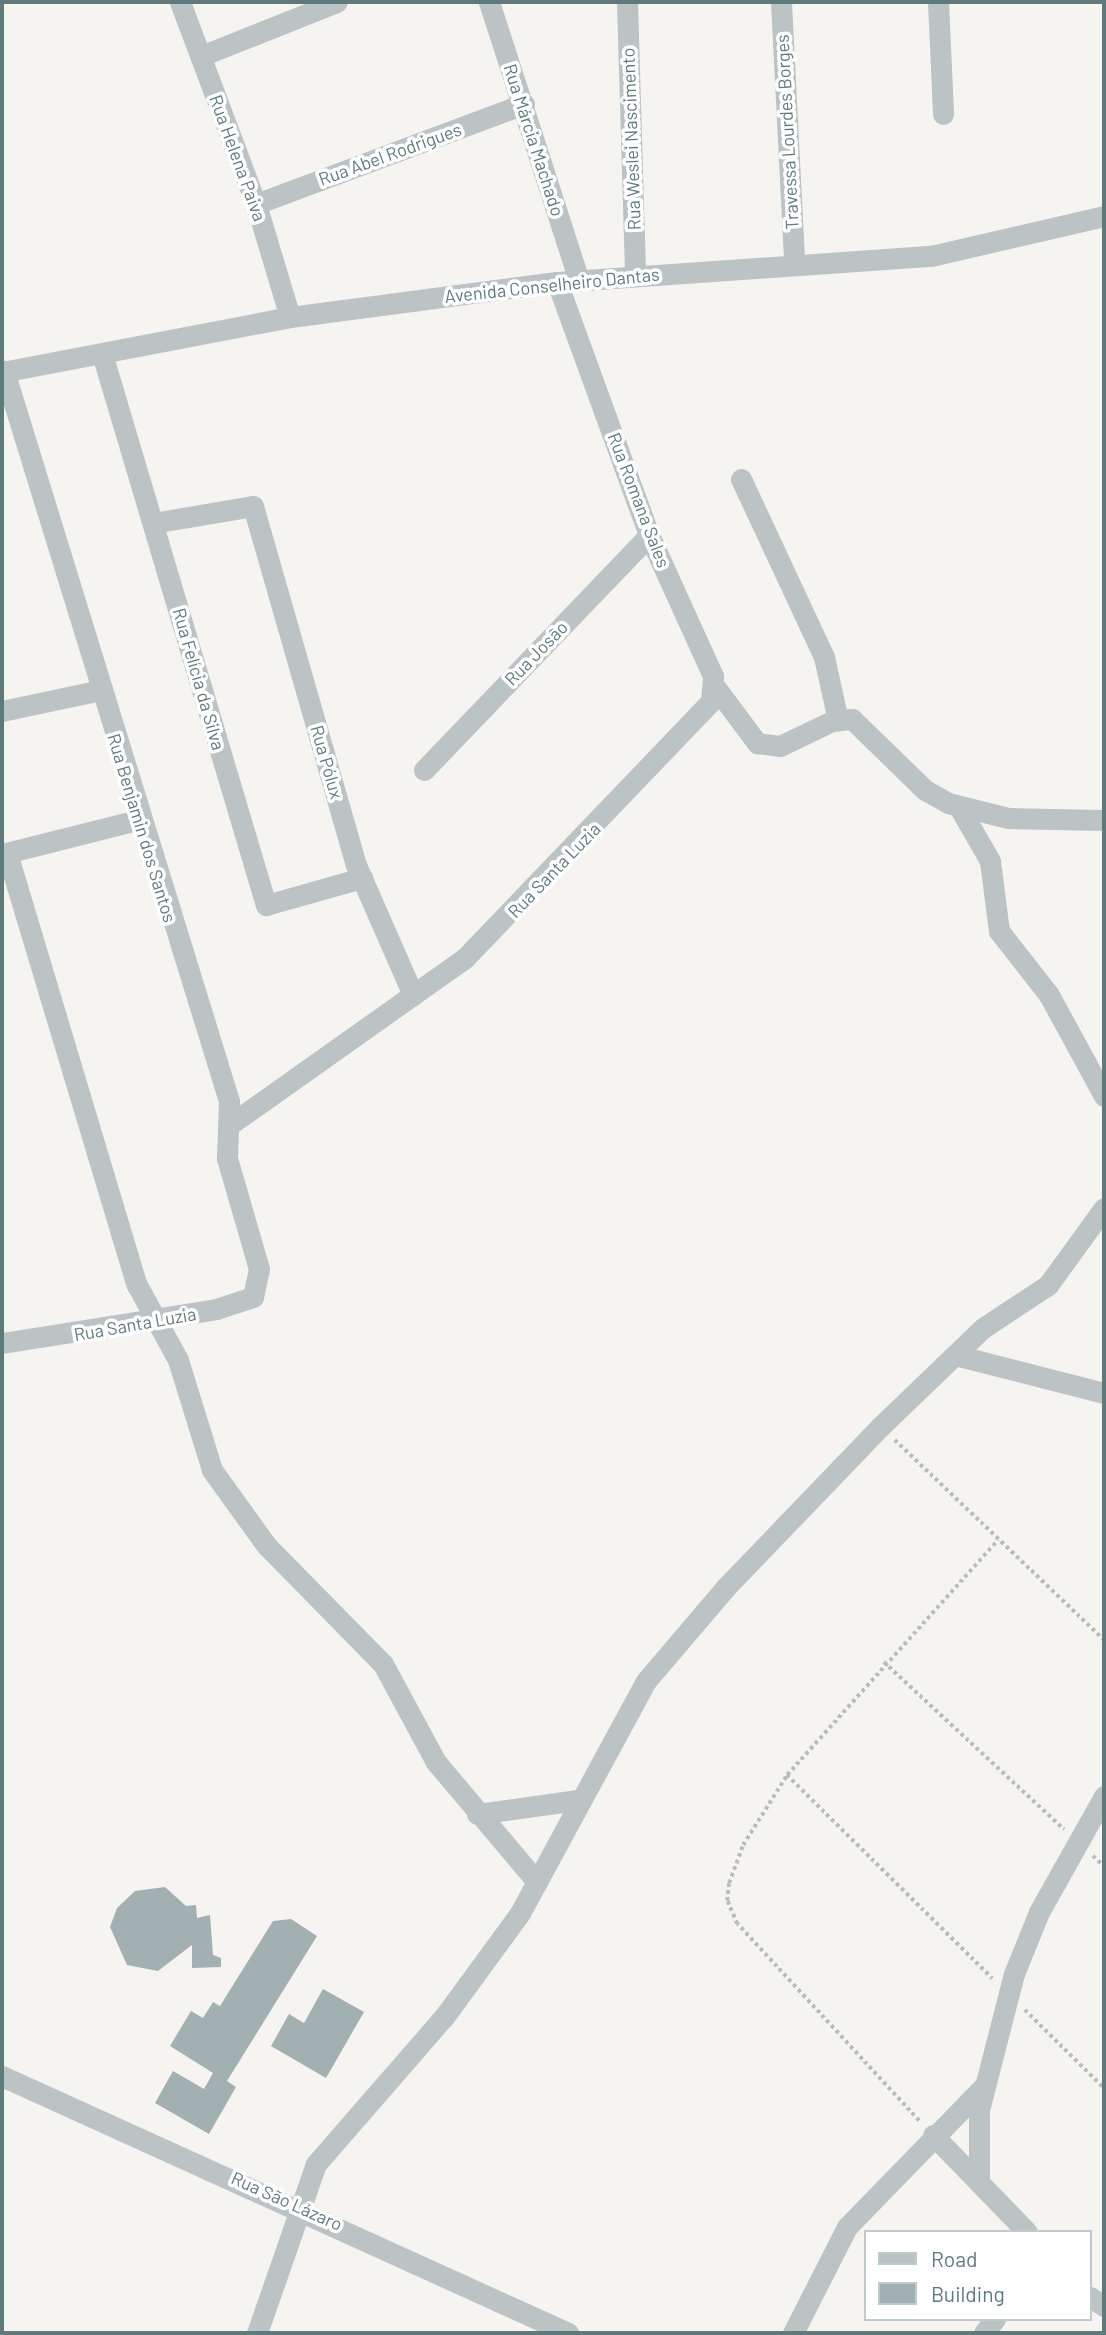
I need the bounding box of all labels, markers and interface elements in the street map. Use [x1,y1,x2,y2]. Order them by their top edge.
street label: Travessa Lourdes Borges [771,34,803,230]
street label: Rua Weslei Nascimento [617,47,645,231]
street label: Rua Márcia Machado [499,61,569,219]
street label: Rua Helena Paiva [205,92,271,224]
street label: Rua Abel Rodrigues [316,118,464,190]
street label: Avenida Conselheiro Dantas [443,263,661,307]
street label: Rua Romana Sales [603,430,675,570]
street label: Rua Felícia da Silva [168,606,230,752]
street label: Rua Josão [500,616,572,690]
street label: Rua Pólux [306,723,348,801]
street label: Rua Benjamin dos Santos [103,731,181,925]
street label: Rua Santa Luzia [503,818,605,922]
street label: Rua Santa Luzia [72,1303,198,1345]
street label: Rua São Lázaro [228,2167,346,2235]
legend [864,2230,1092,2321]
text: Road [931,2246,977,2271]
text: Building [931,2281,1005,2306]

